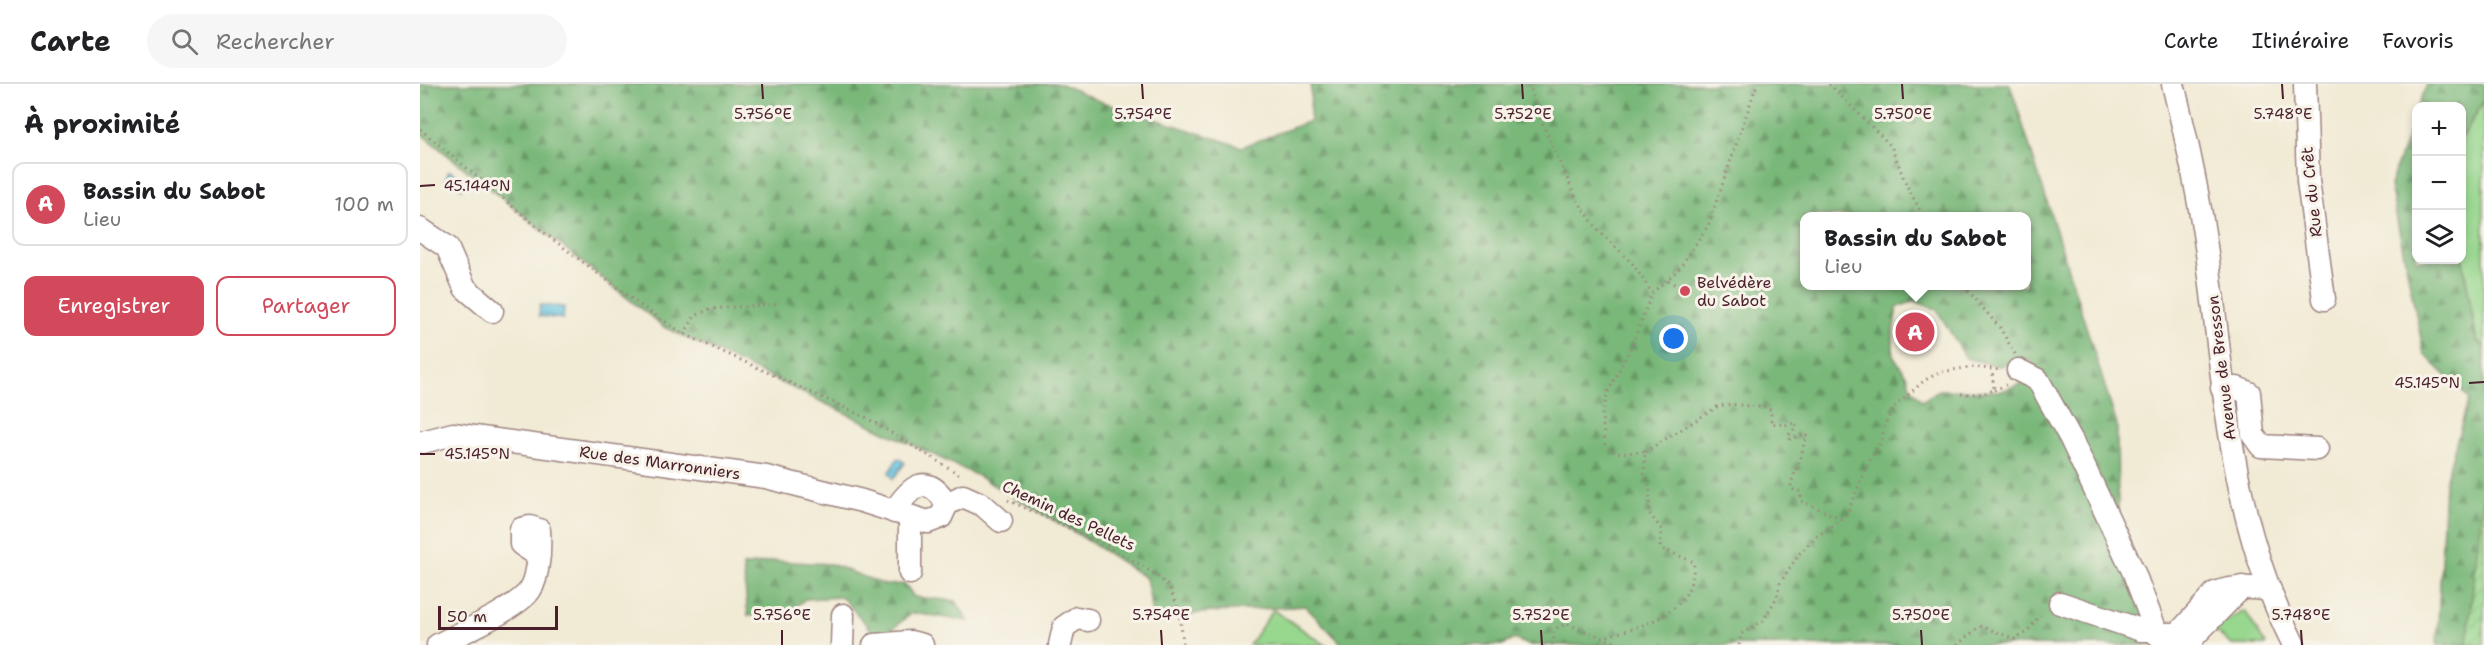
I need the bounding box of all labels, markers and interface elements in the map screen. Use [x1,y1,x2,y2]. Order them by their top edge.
search box [147,14,567,68]
text: Carte [30,22,111,60]
icon: search [168,25,201,58]
text: Rechercher [216,27,335,56]
text: Carte [2164,27,2219,55]
text: Itinéraire [2252,27,2349,55]
text: Favoris [2382,27,2454,55]
map controls [2412,102,2466,264]
button: + [2412,102,2466,156]
text: 5.756°E [734,104,792,124]
text: 5.754°E [1114,104,1172,124]
text: 5.752°E [1494,104,1552,124]
text: 5.750°E [1874,104,1932,124]
text: 5.748°E [2254,104,2312,124]
text: À proximité [24,106,180,141]
street label: Rue du Crêt [2296,146,2327,238]
button: − [2412,156,2466,210]
text: 45.144°N [444,176,511,196]
text: Bassin du Sabot [83,177,266,206]
text: A [38,191,53,217]
text: 100 m [334,191,394,217]
text: Lieu [83,206,121,232]
button: layers [2412,210,2466,264]
popup [1800,212,2031,290]
text: Bassin du Sabot [1824,224,2007,253]
text: Lieu [1824,253,1863,279]
place label: Belvédère du Sabot [1697,272,1771,311]
button: Enregistrer [24,276,204,336]
button: Partager [216,276,396,336]
marker: Belvédère du Sabot [1678,284,1692,298]
street label: Avenue de Bresson [2202,294,2241,442]
pin: A [1896,310,1934,354]
your location [1659,324,1688,353]
text: 45.145°N [2394,373,2460,393]
street label: Rue des Marronniers [578,441,742,484]
text: 45.145°N [444,444,510,464]
street label: Chemin des Pellets [999,475,1139,556]
scale bar [438,603,558,630]
text: 5.756°E [753,605,811,625]
text: 5.754°E [1132,605,1190,625]
text: 5.752°E [1512,605,1570,625]
text: 5.750°E [1892,605,1950,625]
text: 5.748°E [2272,605,2330,625]
text: 50 m [447,606,487,627]

